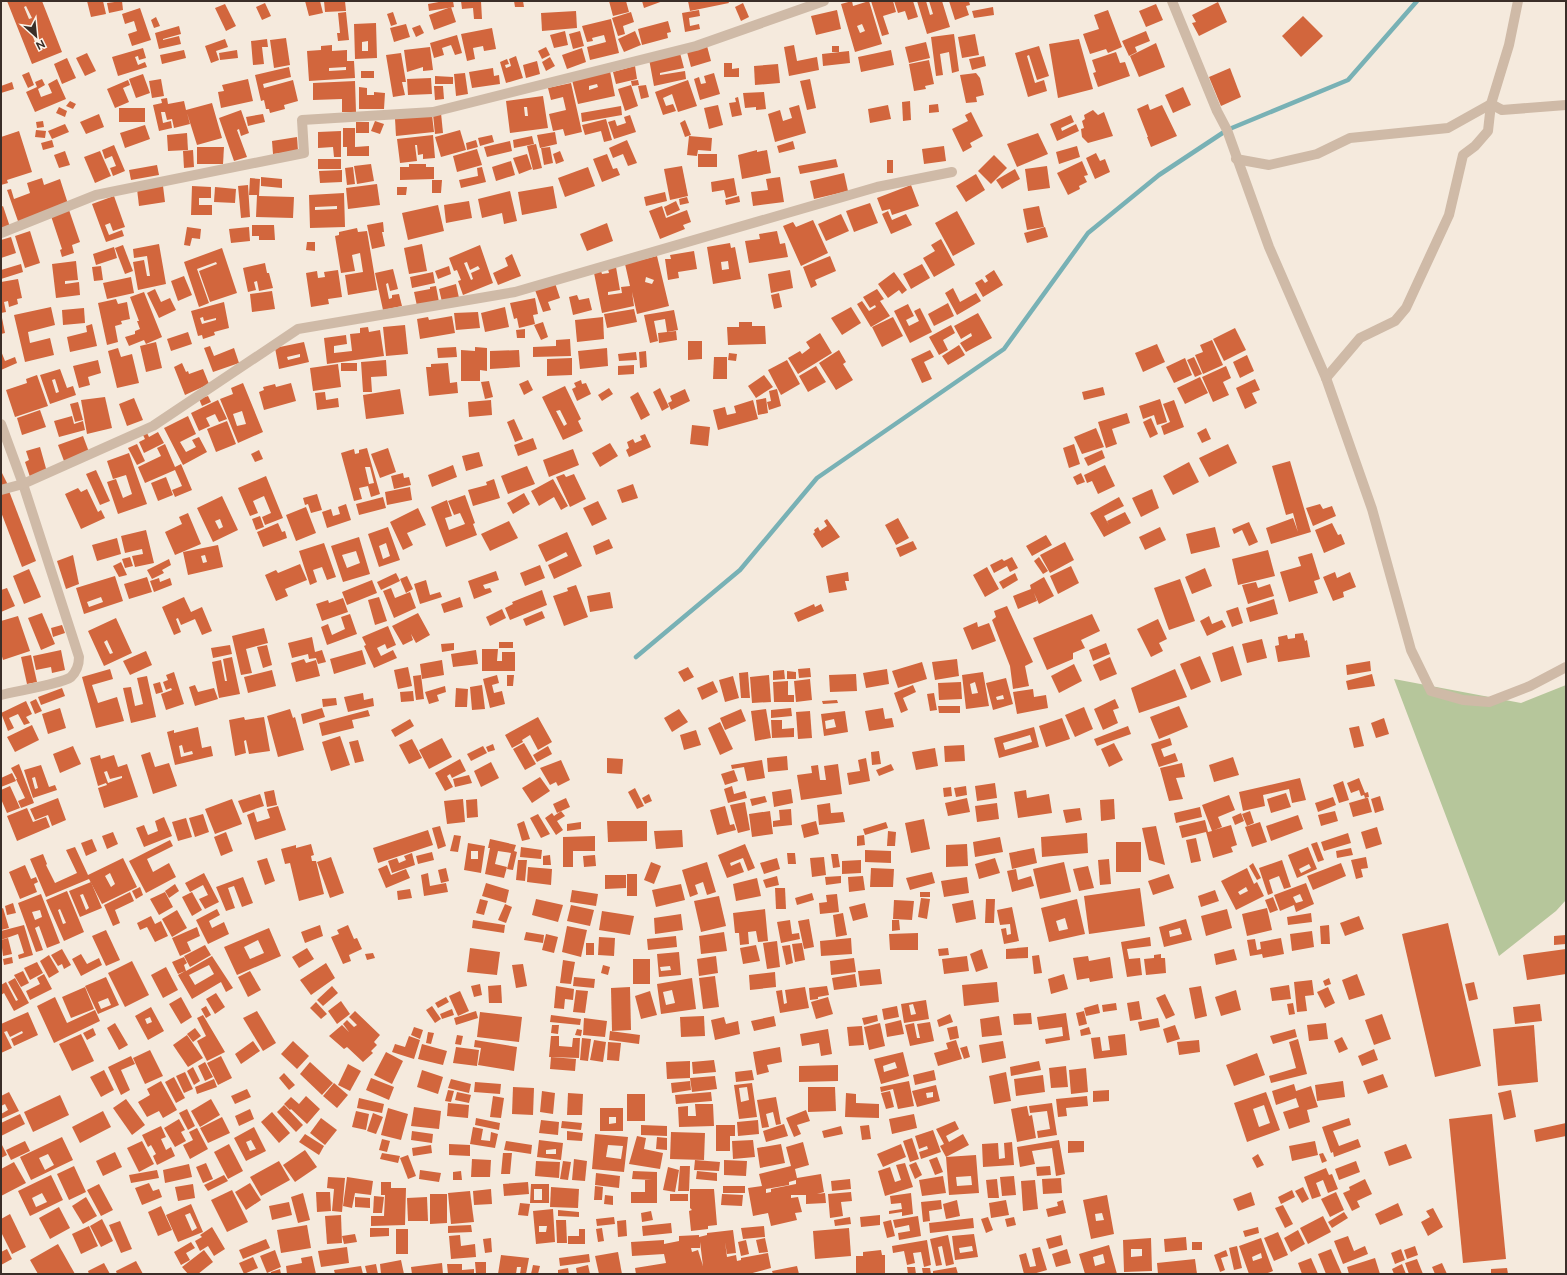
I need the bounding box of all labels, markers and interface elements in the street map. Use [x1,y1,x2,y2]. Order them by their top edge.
north arrow [16,16,56,56]
text: N [34,37,47,52]

